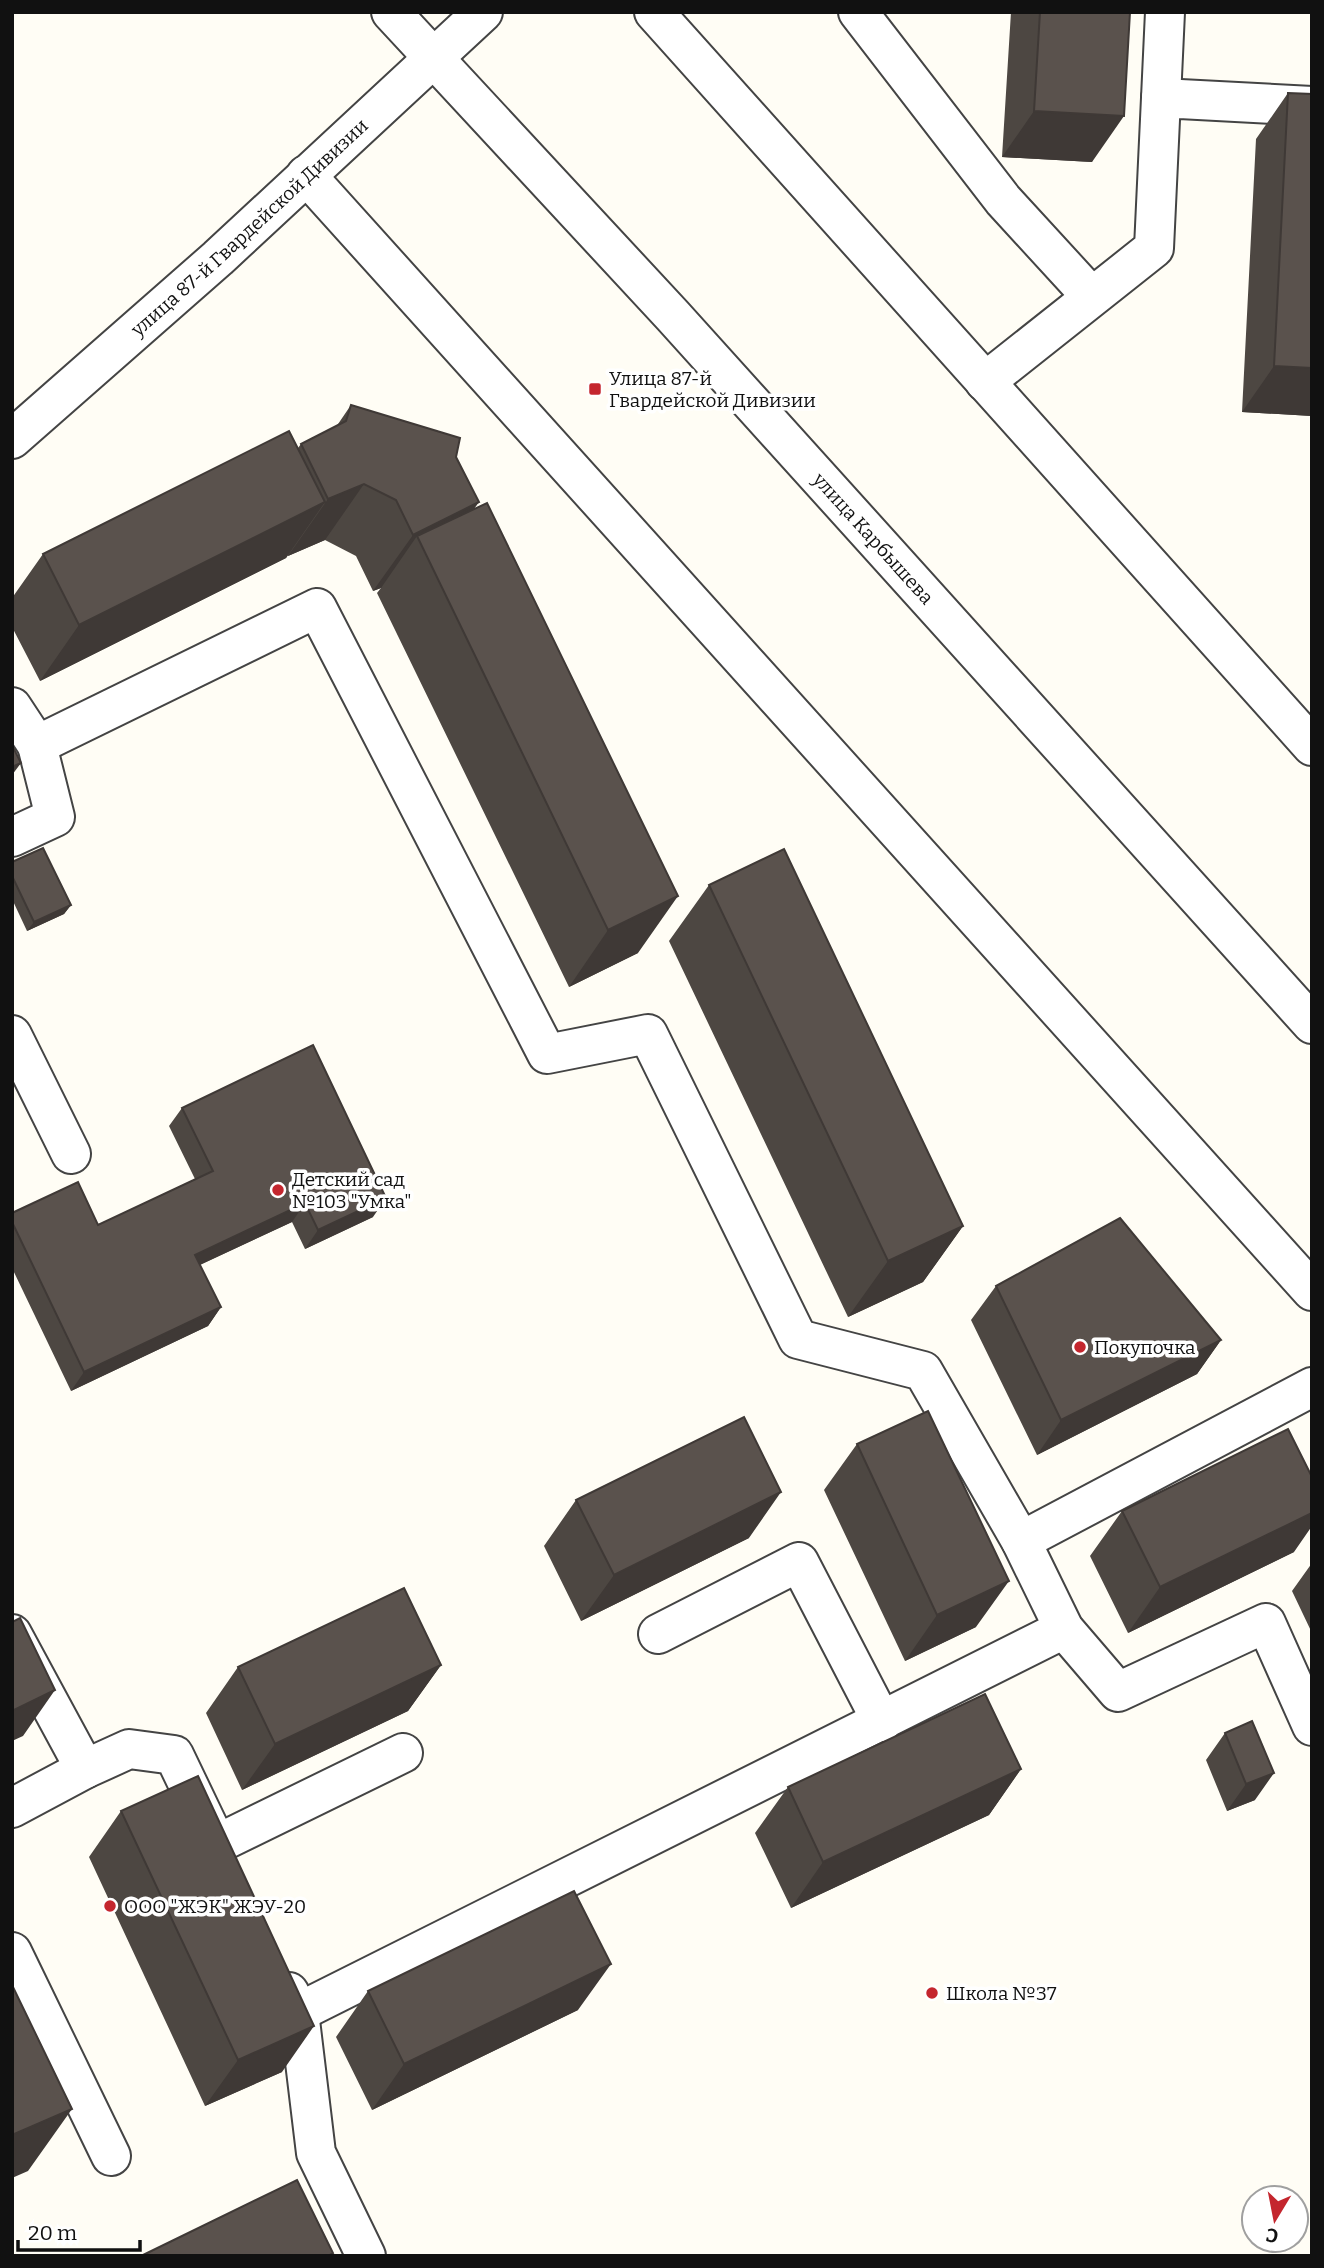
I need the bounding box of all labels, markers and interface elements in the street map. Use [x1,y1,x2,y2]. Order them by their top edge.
street label: улица 87-й Гвардейской Дивизии [126,114,373,342]
place label: Улица 87-й Гвардейской Дивизии [609,367,816,412]
marker: Улица 87-й Гвардейской Дивизии [587,381,603,397]
street label: улица Карбышева [807,467,939,609]
place label: Детский сад №103 "Умка" [292,1168,411,1213]
marker: Детский сад №103 "Умка" [270,1182,286,1198]
place label: Покупочка [1094,1336,1196,1359]
marker: Покупочка [1072,1339,1088,1355]
place label: ООО "ЖЭК" ЖЭУ-20 [124,1895,306,1918]
marker: ООО "ЖЭК" ЖЭУ-20 [102,1898,118,1914]
place label: Школа №37 [946,1982,1057,2005]
marker: Школа №37 [924,1985,940,2001]
north arrow [1240,2184,1310,2254]
scale bar [18,2208,140,2252]
text: 20 m [28,2220,77,2246]
text: С [1264,2223,1280,2248]

